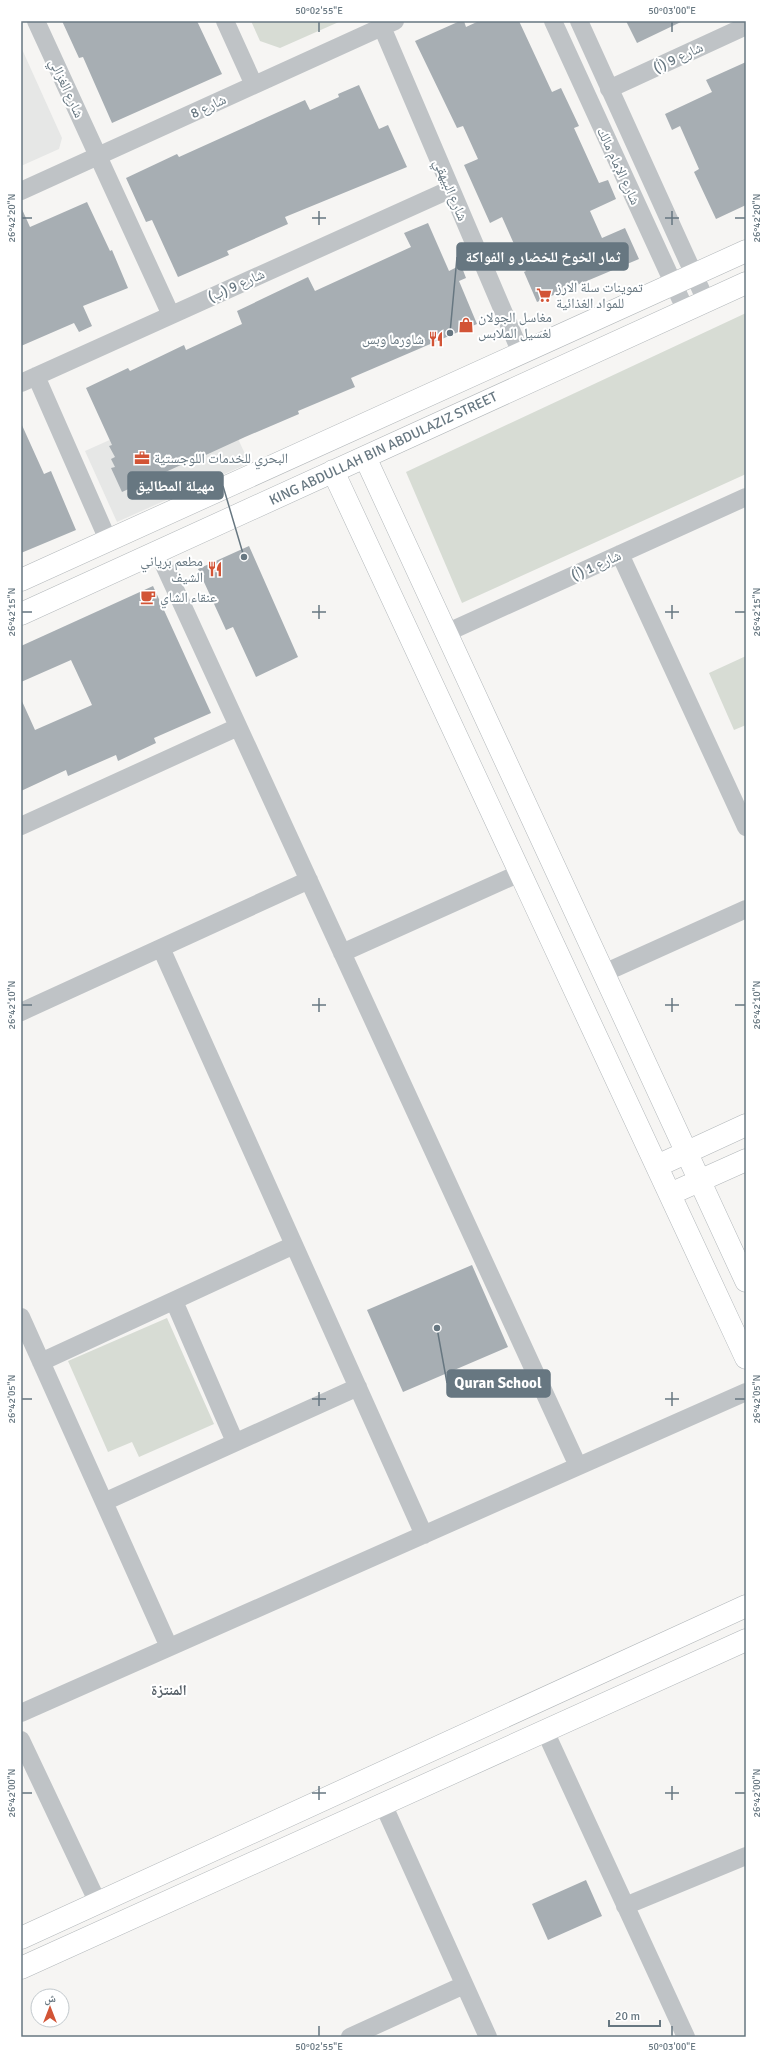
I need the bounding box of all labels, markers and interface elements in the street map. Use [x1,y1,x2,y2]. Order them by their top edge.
text: 50°02'55"E [295,5,343,17]
text: 50°03'00"E [648,5,696,17]
street label: شارع 9 (أ) [651,39,706,77]
street label: شارع الغزالي [43,56,88,122]
street label: شارع 8 [188,91,229,123]
street label: شارع الإمام مالك [592,125,644,208]
street label: شارع البيهقي [428,157,471,225]
text: 26°42'20"N [6,194,18,242]
text: 26°42'20"N [751,194,763,242]
callout: ثمار الخوخ للخضار و الفواكة [457,243,628,270]
text: ثمار الخوخ للخضار و الفواكة [466,248,621,266]
street label: شارع 9 (ب) [205,265,268,306]
place label: تموينات سلة الارز للمواد الغذائية [555,279,643,312]
supermarket icon: تموينات سلة الارز للمواد الغذائية [535,286,553,304]
place label: مغاسل الجولان لغسيل الملابس [478,309,552,342]
shop icon: مغاسل الجولان لغسيل الملابس [457,316,475,334]
restaurant icon: شاورما وبس [427,330,445,348]
place label: شاورما وبس [362,331,424,348]
street label: KING ABDULLAH BIN ABDULAZIZ STREET [266,388,500,509]
office icon: البحري للخدمات اللوجستية [133,449,151,467]
place label: البحري للخدمات اللوجستية [154,450,288,470]
callout: مهيلة المطاليق [128,472,223,499]
text: مهيلة المطاليق [135,477,215,495]
street label: شارع 1 (أ) [569,547,624,585]
place label: مطعم برياني الشيف [140,553,203,586]
restaurant icon: مطعم برياني الشيف [206,560,224,578]
text: 26°42'15"N [6,588,18,636]
cafe icon: عنقاء الشاي [139,588,157,606]
text: 26°42'15"N [751,588,763,636]
place label: عنقاء الشاي [160,589,217,609]
text: 26°42'10"N [6,981,18,1029]
text: 26°42'10"N [751,981,763,1029]
callout: Quran School [447,1370,550,1397]
text: Quran School [454,1374,542,1392]
text: 26°42'05"N [6,1375,18,1423]
text: 26°42'05"N [751,1375,763,1423]
district label: المنتزة [151,1681,187,1699]
text: 26°42'00"N [6,1769,18,1817]
text: 26°42'00"N [751,1769,763,1817]
north arrow [30,1988,70,2028]
text: ش [44,1992,56,2006]
scale bar [609,2002,660,2028]
text: 20 m [615,2009,640,2024]
text: 50°02'55"E [295,2041,343,2053]
text: 50°03'00"E [648,2041,696,2053]

